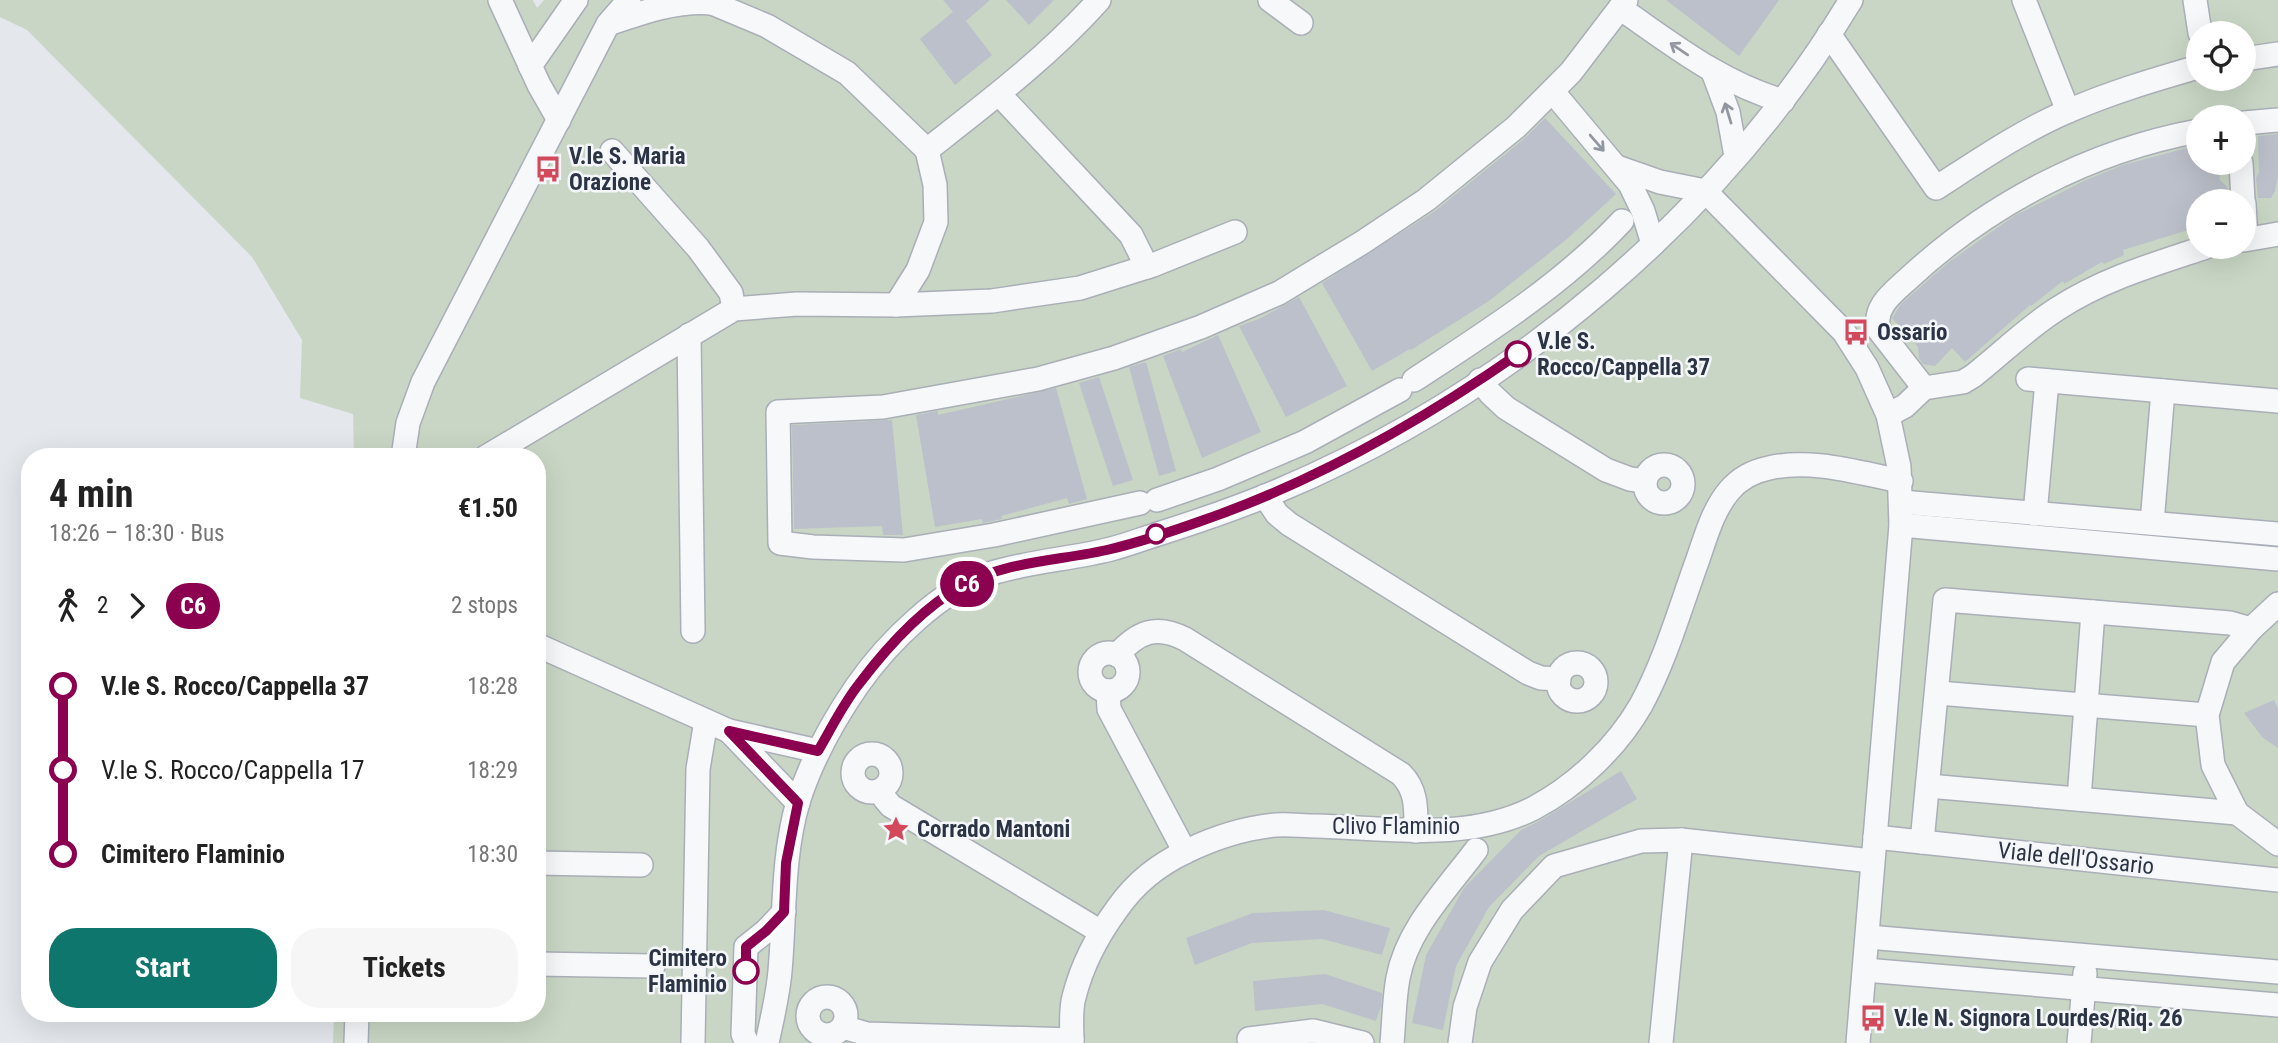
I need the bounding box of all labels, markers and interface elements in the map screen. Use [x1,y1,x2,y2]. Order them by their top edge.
map controls [2186,21,2256,259]
button: locate [2186,21,2256,91]
one-way arrow [1669,42,1689,56]
one-way arrow [1721,102,1734,124]
button: + [2186,105,2256,175]
one-way arrow [1589,134,1605,152]
place label: V.le S. Maria Orazione [569,143,686,196]
bus stop icon: V.le S. Maria Orazione [533,154,563,184]
button: − [2186,189,2256,259]
bus stop icon: Ossario [1841,317,1871,347]
place label: Ossario [1877,319,1947,346]
place label: V.le S. Rocco/Cappella 37 [1537,328,1710,381]
marker: V.le S. Rocco/Cappella 37 [1505,341,1531,367]
text: 4 min [49,472,133,516]
text: €1.50 [458,493,518,523]
text: 18:26 – 18:30 · Bus [49,520,225,547]
unlabelled marker [1146,524,1166,544]
line badge: C6 [936,561,998,607]
text: C6 [954,570,980,598]
icon: walk [49,587,87,625]
icon: forward [118,587,156,625]
text: 2 [97,592,108,619]
text: C6 [180,592,206,620]
text: 2 stops [451,592,518,619]
text: V.le S. Rocco/Cappella 37 [101,671,369,701]
text: 18:28 [467,673,518,700]
text: V.le S. Rocco/Cappella 17 [101,755,365,785]
text: 18:29 [467,757,518,784]
street label: Clivo Flaminio [1332,813,1460,840]
place icon: Corrado Mantoni [881,814,911,844]
place label: Corrado Mantoni [917,816,1070,843]
street label: Viale dell'Ossario [1996,837,2155,880]
text: Cimitero Flaminio [101,839,285,869]
text: 18:30 [467,841,518,868]
button: Start [49,928,277,1008]
button: Tickets [291,928,518,1008]
place label: Cimitero Flaminio [648,945,727,998]
marker: Cimitero Flaminio [733,958,759,984]
bus stop icon: V.le N. Signora Lourdes/Riq. 26 [1858,1003,1888,1033]
place label: V.le N. Signora Lourdes/Riq. 26 [1894,1005,2183,1032]

